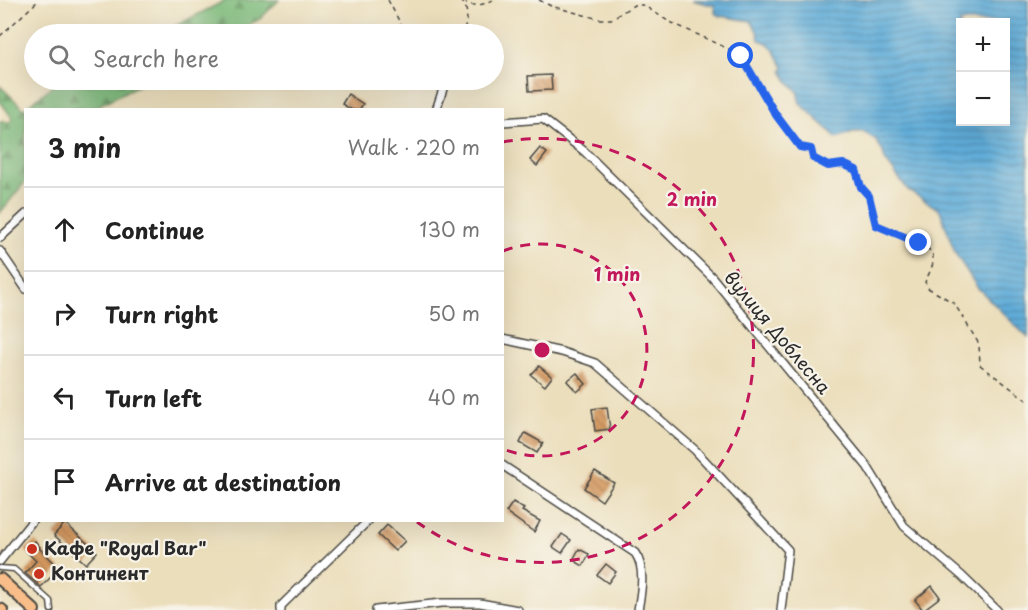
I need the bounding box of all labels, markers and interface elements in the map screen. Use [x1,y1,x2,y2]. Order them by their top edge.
map controls [956,18,1010,126]
button: + [956,18,1010,72]
search box [24,24,504,90]
icon: search [45,41,78,74]
text: Search here [93,41,219,74]
route start [727,42,753,68]
button: − [956,72,1010,126]
text: 3 min [48,128,121,167]
text: Walk · 220 m [348,132,480,162]
text: 2 min [667,185,717,212]
icon: ahead [48,213,81,246]
text: Continue [105,213,204,246]
text: 130 m [420,214,480,244]
route end [905,229,931,255]
text: 1 min [594,260,640,287]
street label: вулиця Доблесна [719,265,838,400]
icon: right [48,297,81,330]
text: Turn right [105,297,218,330]
text: 50 m [428,298,480,328]
centre of rings [532,340,552,360]
icon: left [48,381,81,414]
text: Turn left [105,381,202,414]
text: 40 m [428,382,480,412]
icon: arrive [48,465,81,498]
text: Arrive at destination [105,465,341,498]
place label: Кафе "Royal Bar" [44,534,207,561]
marker: Кафе "Royal Bar" [25,542,39,556]
place label: Континент [51,559,149,586]
marker: Континент [32,567,46,581]

